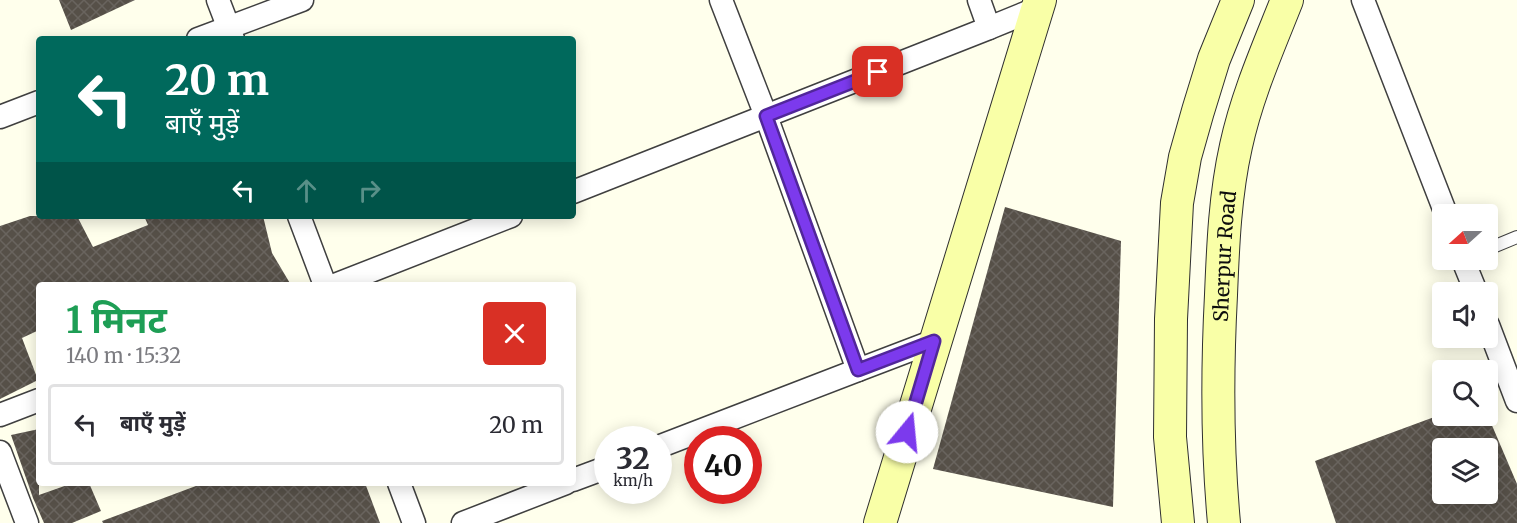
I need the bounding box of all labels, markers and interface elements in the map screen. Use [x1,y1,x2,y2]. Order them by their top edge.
pin [852,46,903,97]
text: 20 m [165,54,269,106]
icon: arrive [861,55,894,88]
icon: left [66,60,144,138]
text: बाएँ मुड़ें [165,106,239,140]
icon: left [227,174,260,207]
icon: ahead [290,174,323,207]
icon: right [353,174,386,207]
street label: Sherpur Road [1207,189,1241,323]
north arrow [1432,204,1498,270]
map controls [1432,204,1498,504]
button: sound [1432,282,1498,348]
text: 1 मिनट [66,298,167,343]
button: close [483,302,546,365]
text: 140 m · 15:32 [66,343,181,368]
button: search [1432,360,1498,426]
position arrow [875,400,939,464]
icon: left [69,408,102,441]
text: बाएँ मुड़ें [120,409,186,437]
text: 20 m [489,411,543,439]
speed limit sign: 40 [684,426,762,504]
button: layers [1432,438,1498,504]
text: 32 [616,439,650,477]
text: km/h [613,471,653,490]

